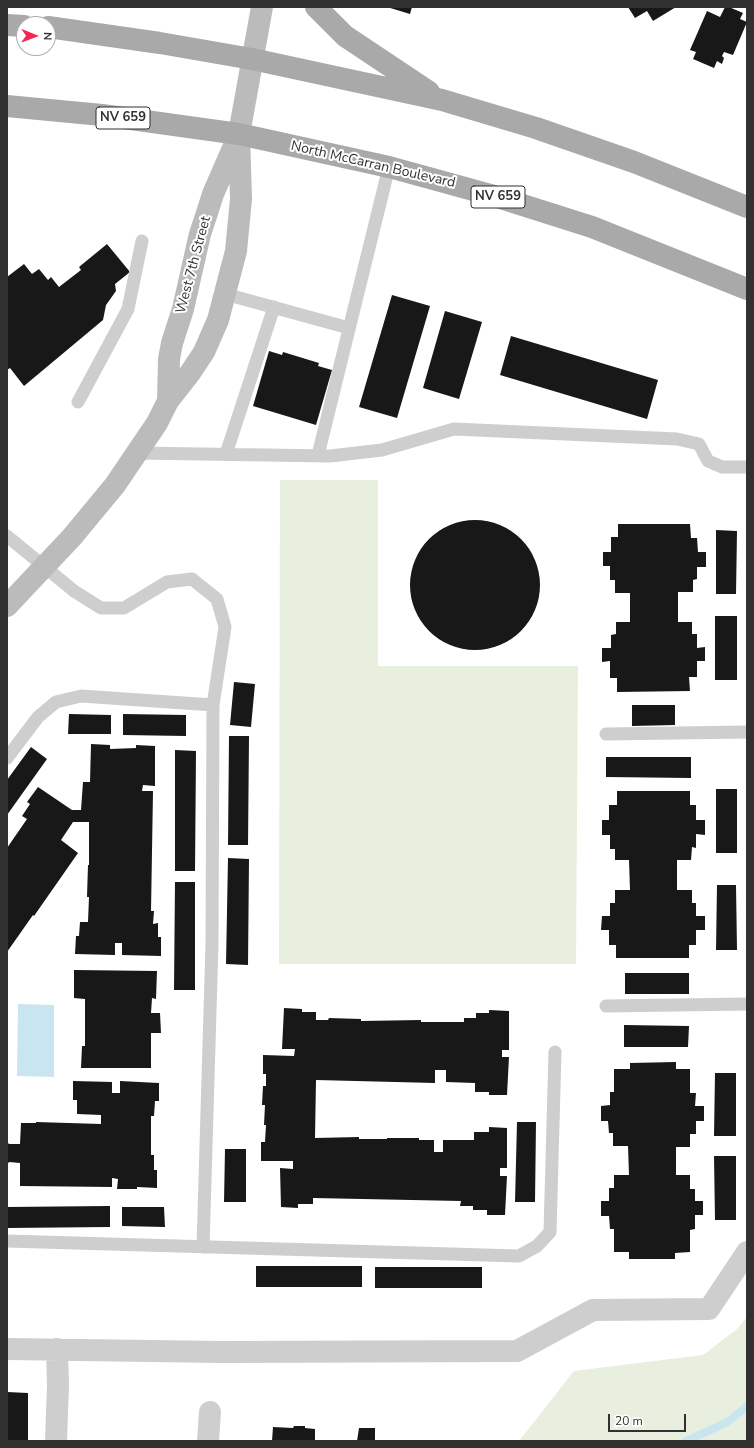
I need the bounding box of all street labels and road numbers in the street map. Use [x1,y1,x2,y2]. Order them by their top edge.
road number: NV 659 [96,107,150,129]
street label: North McCarran Boulevard [289,138,457,192]
road number: NV 659 [471,186,525,208]
street label: West 7th Street [173,214,215,316]

